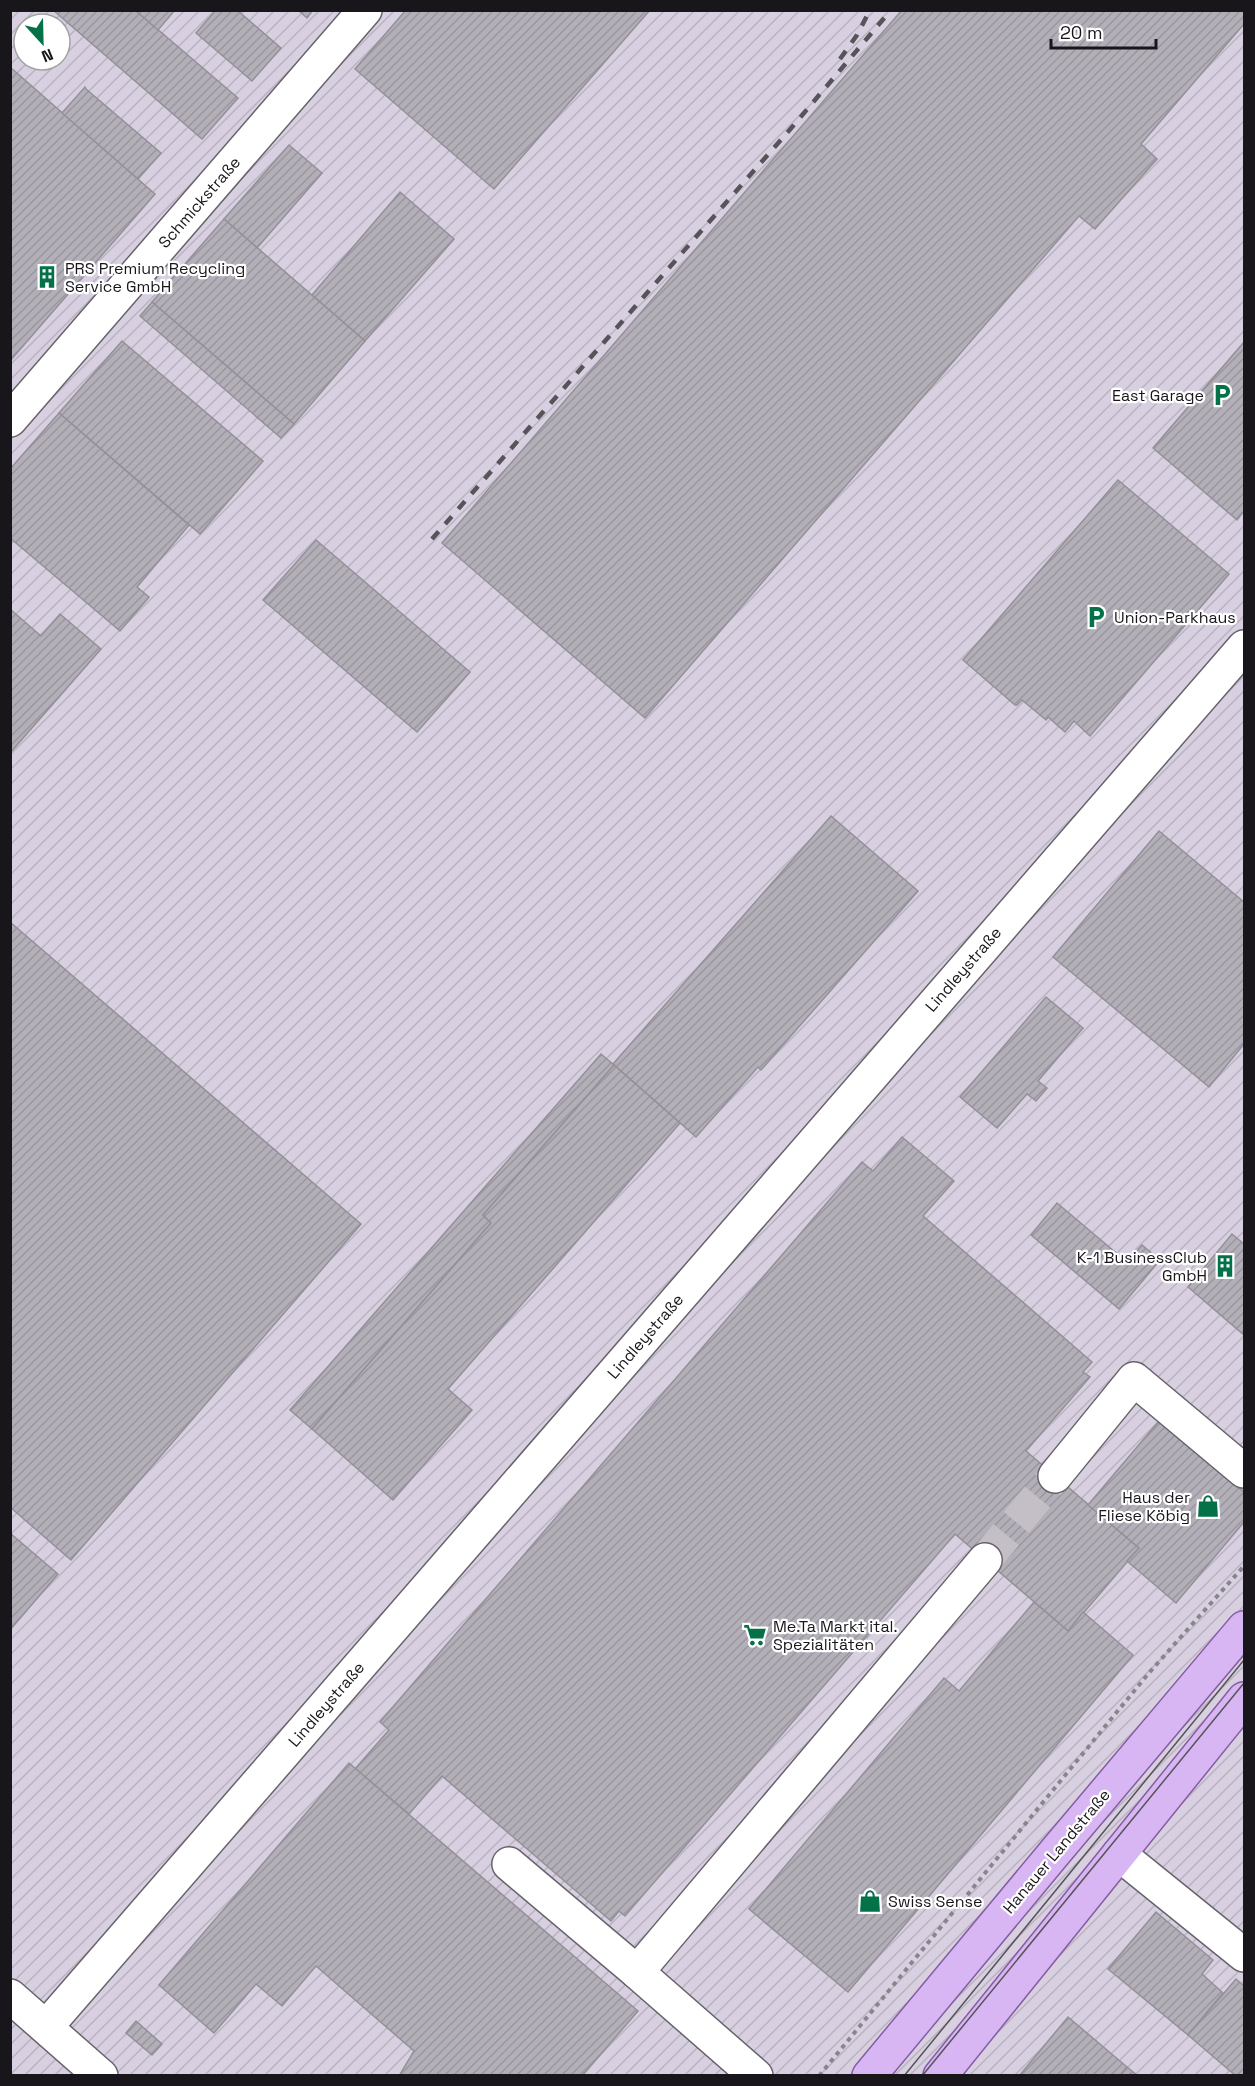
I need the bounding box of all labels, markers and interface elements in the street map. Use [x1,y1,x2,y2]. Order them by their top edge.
north arrow [12,12,72,72]
scale bar [1051,12,1156,50]
text: 20 m [1060,21,1103,44]
text: N [39,44,56,67]
street label: Schmickstraße [154,152,245,253]
place label: PRS Premium Recycling Service GmbH [65,258,245,297]
building icon: PRS Premium Recycling Service GmbH [34,264,60,290]
parking icon: East Garage [1209,382,1235,408]
place label: East Garage [1112,385,1204,406]
parking icon: Union-Parkhaus [1083,604,1109,630]
place label: Union-Parkhaus [1114,607,1236,628]
street label: Lindleystraße [921,922,1006,1016]
place label: K-1 BusinessClub GmbH [1077,1247,1207,1286]
building icon: K-1 BusinessClub GmbH [1212,1253,1238,1279]
street label: Lindleystraße [603,1289,688,1383]
place label: Haus der Fliese Köbig [1098,1487,1190,1526]
shop icon: Haus der Fliese Köbig [1195,1493,1221,1519]
place label: Me.Ta Markt ital. Spezialitäten [773,1616,898,1655]
supermarket icon: Me.Ta Markt ital. Spezialitäten [742,1622,768,1648]
street label: Lindleystraße [284,1657,369,1751]
street label: Hanauer Landstraße [998,1785,1115,1918]
shop icon: Swiss Sense [857,1888,883,1914]
place label: Swiss Sense [888,1891,983,1912]

